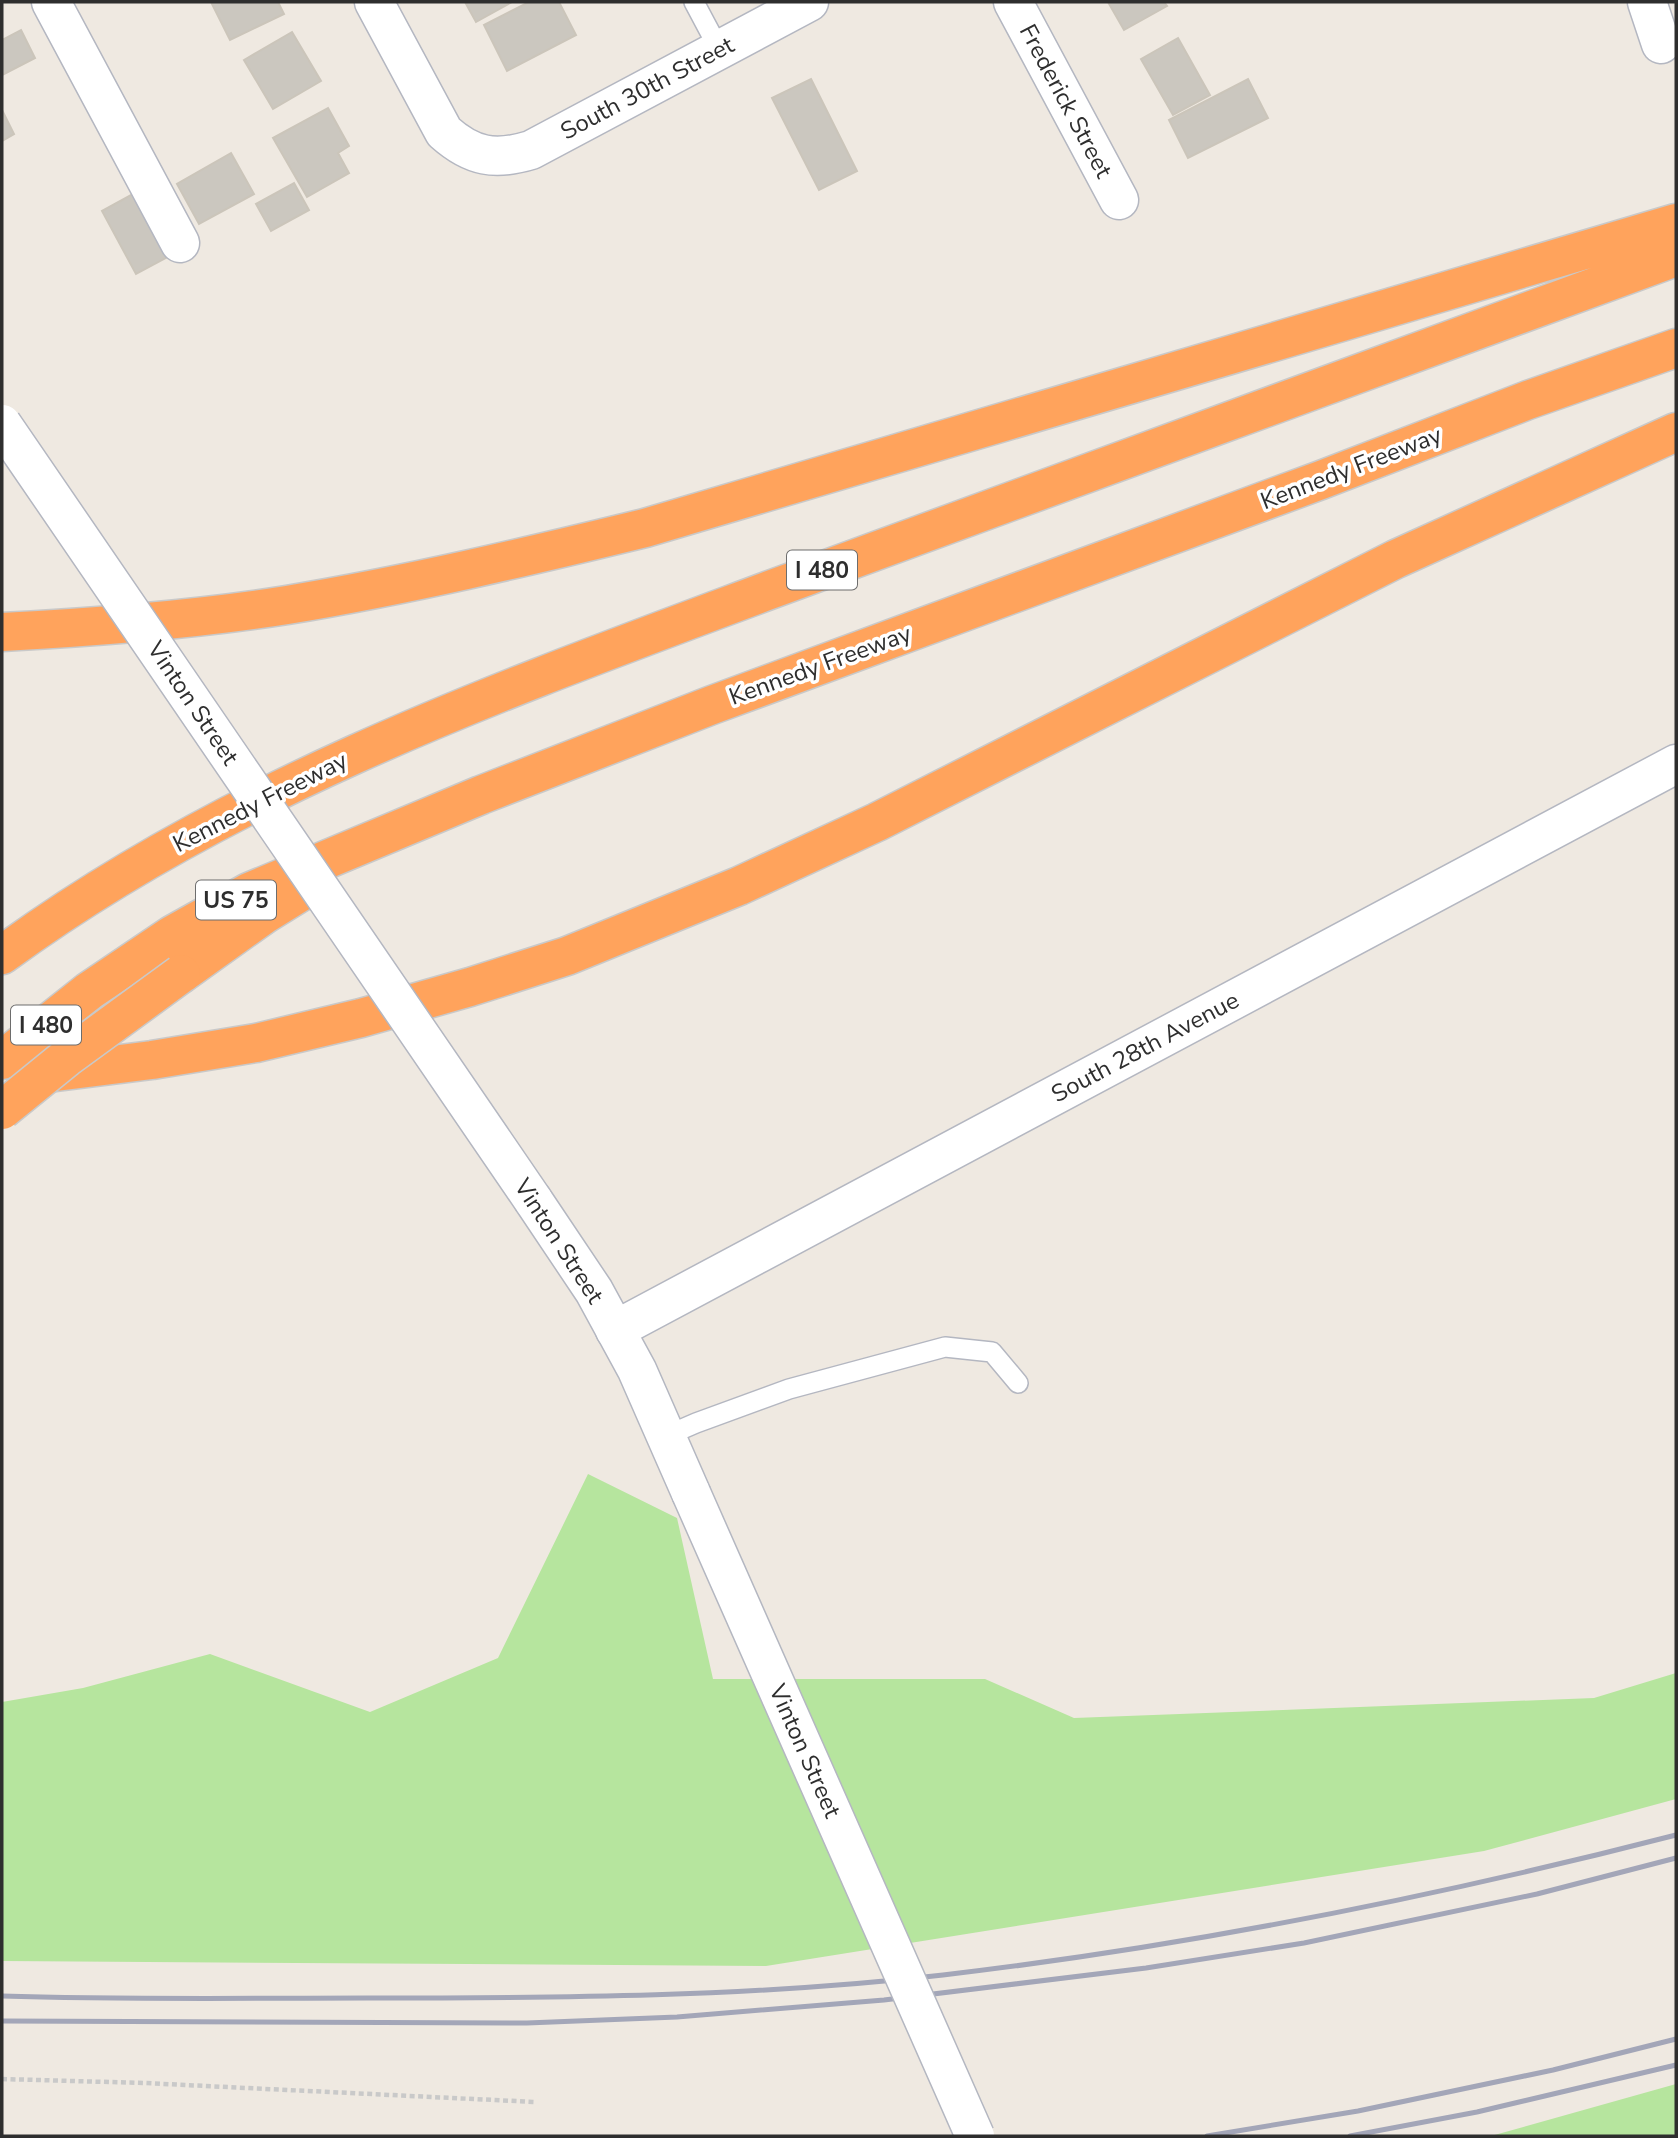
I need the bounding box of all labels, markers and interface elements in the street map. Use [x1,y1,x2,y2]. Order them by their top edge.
street label: Frederick Street [1012,19,1120,184]
street label: South 30th Street [555,28,740,147]
street label: Kennedy Freeway [1256,418,1447,517]
road number: I 480 [787,550,857,590]
street label: Kennedy Freeway [724,617,916,713]
street label: Vinton Street [139,634,246,772]
street label: Kennedy Freeway [167,744,353,860]
road number: US 75 [196,880,276,920]
street label: South 28th Avenue [1045,984,1245,1110]
road number: I 480 [11,1006,81,1044]
street label: Vinton Street [506,1172,612,1310]
street label: Vinton Street [761,1678,849,1823]

